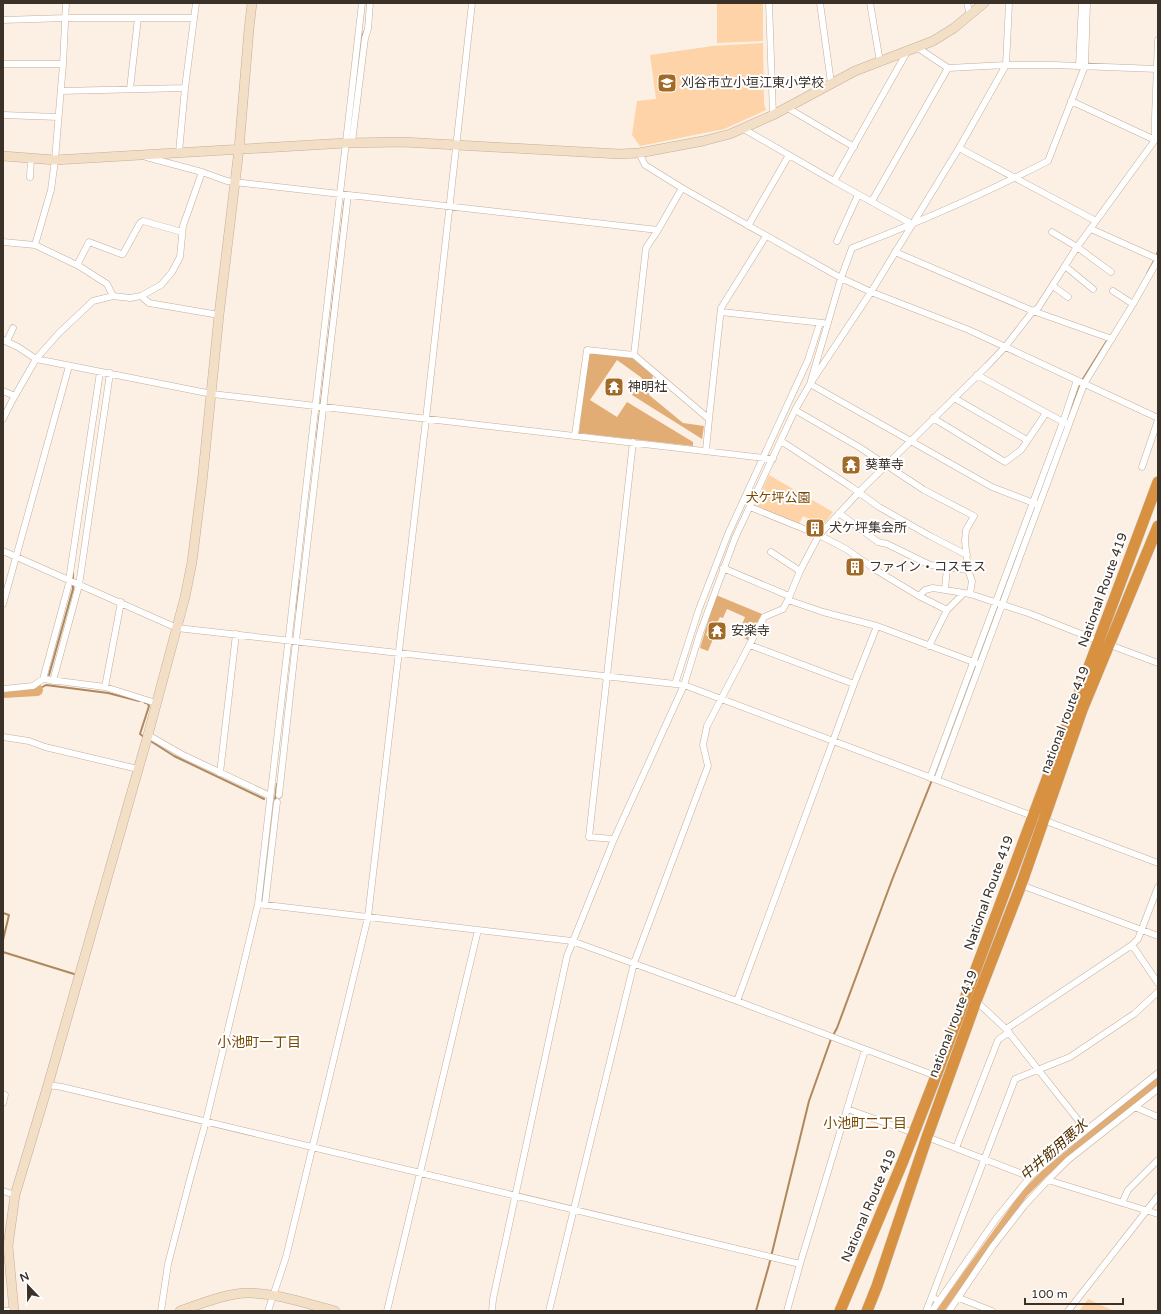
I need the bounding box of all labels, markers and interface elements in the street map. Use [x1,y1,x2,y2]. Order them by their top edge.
school or university icon: 刈谷市立小垣江東小学校 [656,72,678,94]
place label: 刈谷市立小垣江東小学校 [681,75,824,91]
temple icon: 神明社 [603,376,625,398]
place label: 神明社 [628,379,667,395]
temple icon: 葵華寺 [840,454,862,476]
place label: 葵華寺 [865,457,904,473]
park label: 犬ケ坪公園 [745,490,811,506]
building icon: 犬ケ坪集会所 [804,517,826,539]
place label: 犬ケ坪集会所 [829,520,907,536]
street label: National Route 419 [1075,531,1131,649]
building icon: ファイン・コスモス [844,556,866,578]
place label: ファイン・コスモス [869,559,986,575]
temple icon: 安楽寺 [706,620,728,642]
place label: 安楽寺 [731,623,770,639]
street label: national route 419 [1037,664,1093,776]
street label: National Route 419 [961,834,1017,952]
street label: national route 419 [925,968,981,1080]
district label: 小池町一丁目 [217,1034,301,1051]
district label: 小池町二丁目 [823,1115,907,1132]
water label: 中井筋用悪水 [1017,1115,1093,1184]
street label: National Route 419 [838,1147,900,1265]
north arrow [8,1266,48,1306]
text: N [18,1270,31,1285]
scale bar [1025,1280,1123,1306]
text: 100 m [1031,1287,1068,1301]

